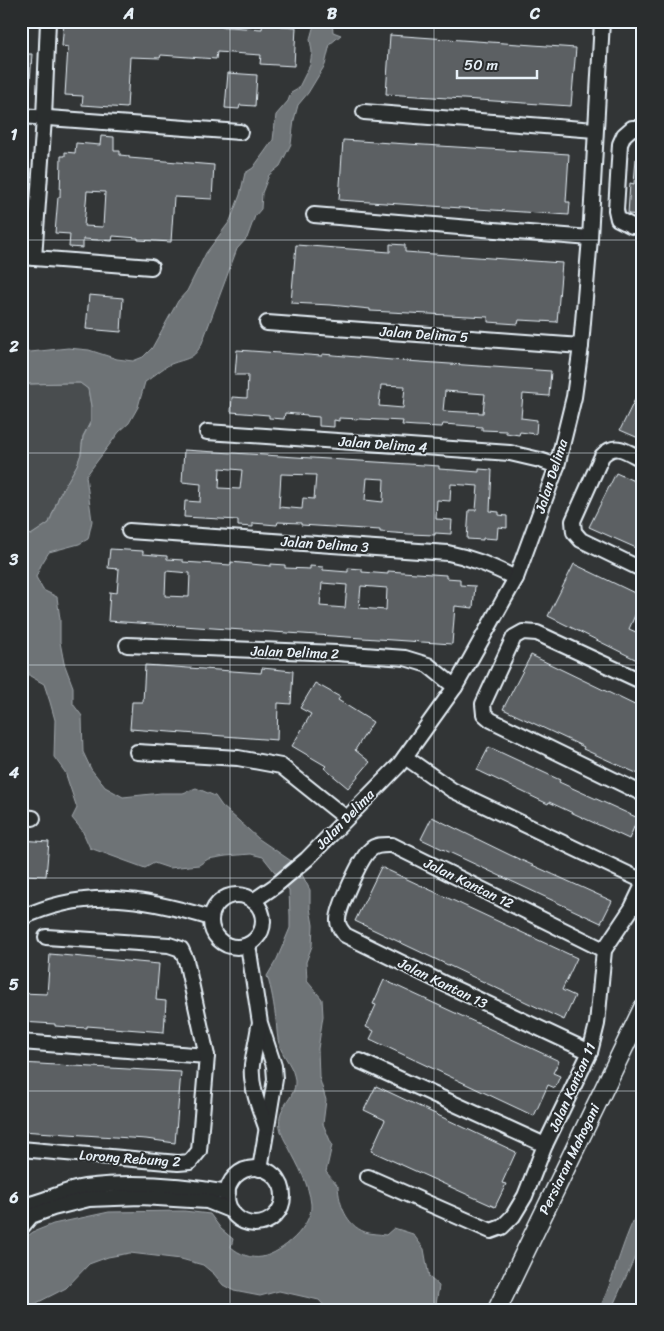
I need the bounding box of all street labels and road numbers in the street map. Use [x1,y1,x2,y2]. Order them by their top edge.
street label: Jalan Delima 5 [378,319,470,350]
street label: Jalan Delima 4 [337,429,428,460]
street label: Jalan Delima [527,435,575,517]
street label: Jalan Delima 3 [279,529,370,560]
street label: Jalan Delima 2 [249,638,340,667]
street label: Jalan Delima [309,782,382,856]
street label: Jalan Kantan 12 [419,850,518,916]
street label: Jalan Kantan 13 [393,951,492,1016]
street label: Jalan Kantan 11 [541,1039,603,1137]
street label: Persiaran Mahogani [532,1098,608,1219]
street label: Lorong Rebung 2 [78,1142,181,1175]

